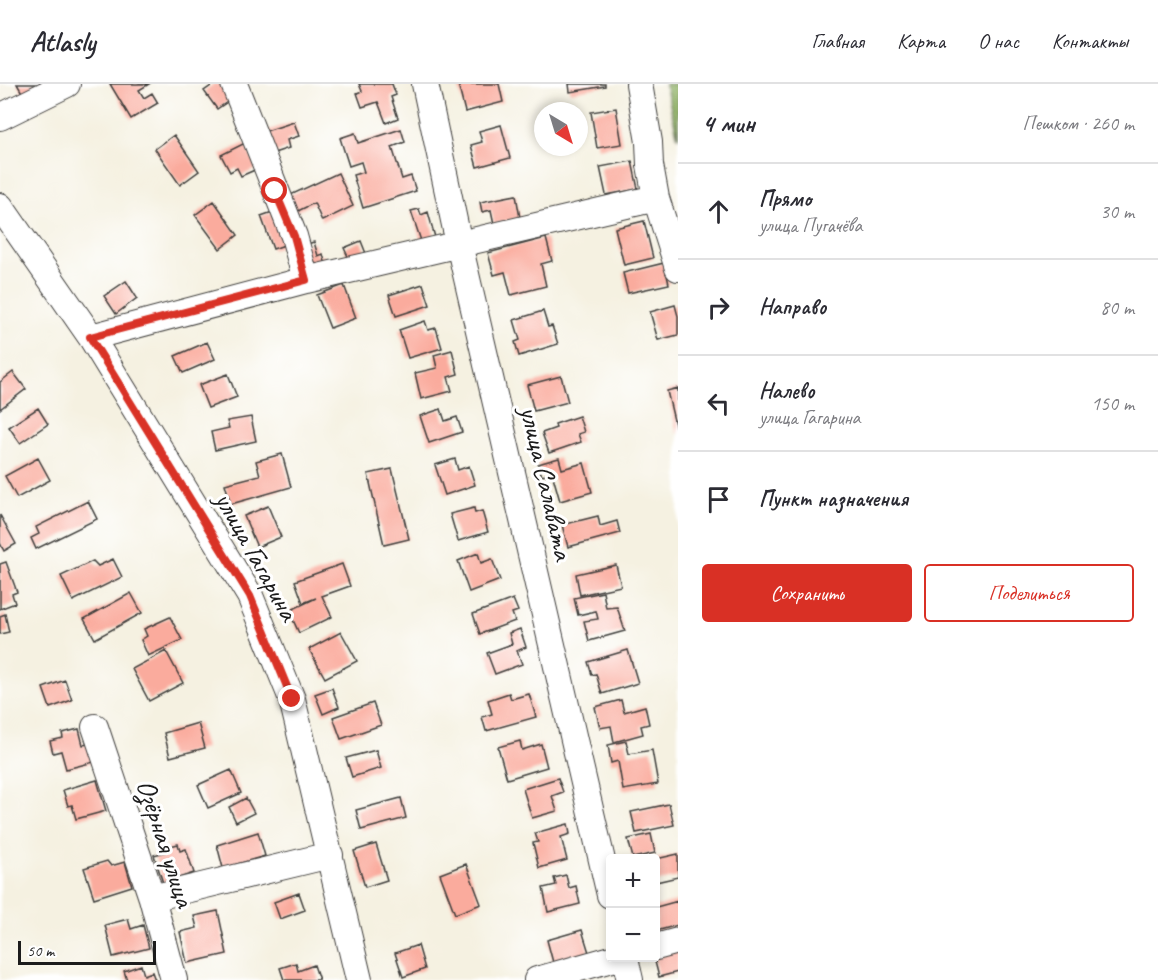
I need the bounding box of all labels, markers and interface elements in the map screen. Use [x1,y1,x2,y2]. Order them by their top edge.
text: Atlasly [30,24,95,59]
text: Главная [811,28,864,54]
text: Карта [897,28,945,54]
text: О нас [978,28,1019,54]
text: Контакты [1052,28,1128,54]
north arrow [534,102,588,156]
text: 4 мин [702,107,755,140]
text: Пешком · 260 m [1022,111,1134,136]
route start [261,177,287,203]
text: Прямо [759,185,811,213]
icon: ahead [702,195,735,228]
text: 30 m [1100,199,1134,224]
text: улица Пугачёва [759,213,862,238]
icon: right [702,291,735,324]
text: Направо [759,293,826,321]
text: 80 m [1100,295,1134,320]
text: Налево [759,377,815,405]
icon: left [702,387,735,420]
text: 150 m [1091,391,1134,416]
street label: улица Салавата [512,401,582,565]
text: улица Гагарина [759,405,860,430]
icon: arrive [702,483,735,516]
street label: улица Гагарина [206,484,308,628]
text: Пункт назначения [759,485,908,513]
button: Сохранить [702,564,912,622]
button: Поделиться [924,564,1134,622]
route end [278,685,304,711]
street label: Озёрная улица [128,775,204,913]
map controls [606,854,660,962]
button: + [606,854,660,908]
button: − [606,908,660,962]
scale bar [18,938,156,966]
text: 50 m [27,941,54,961]

